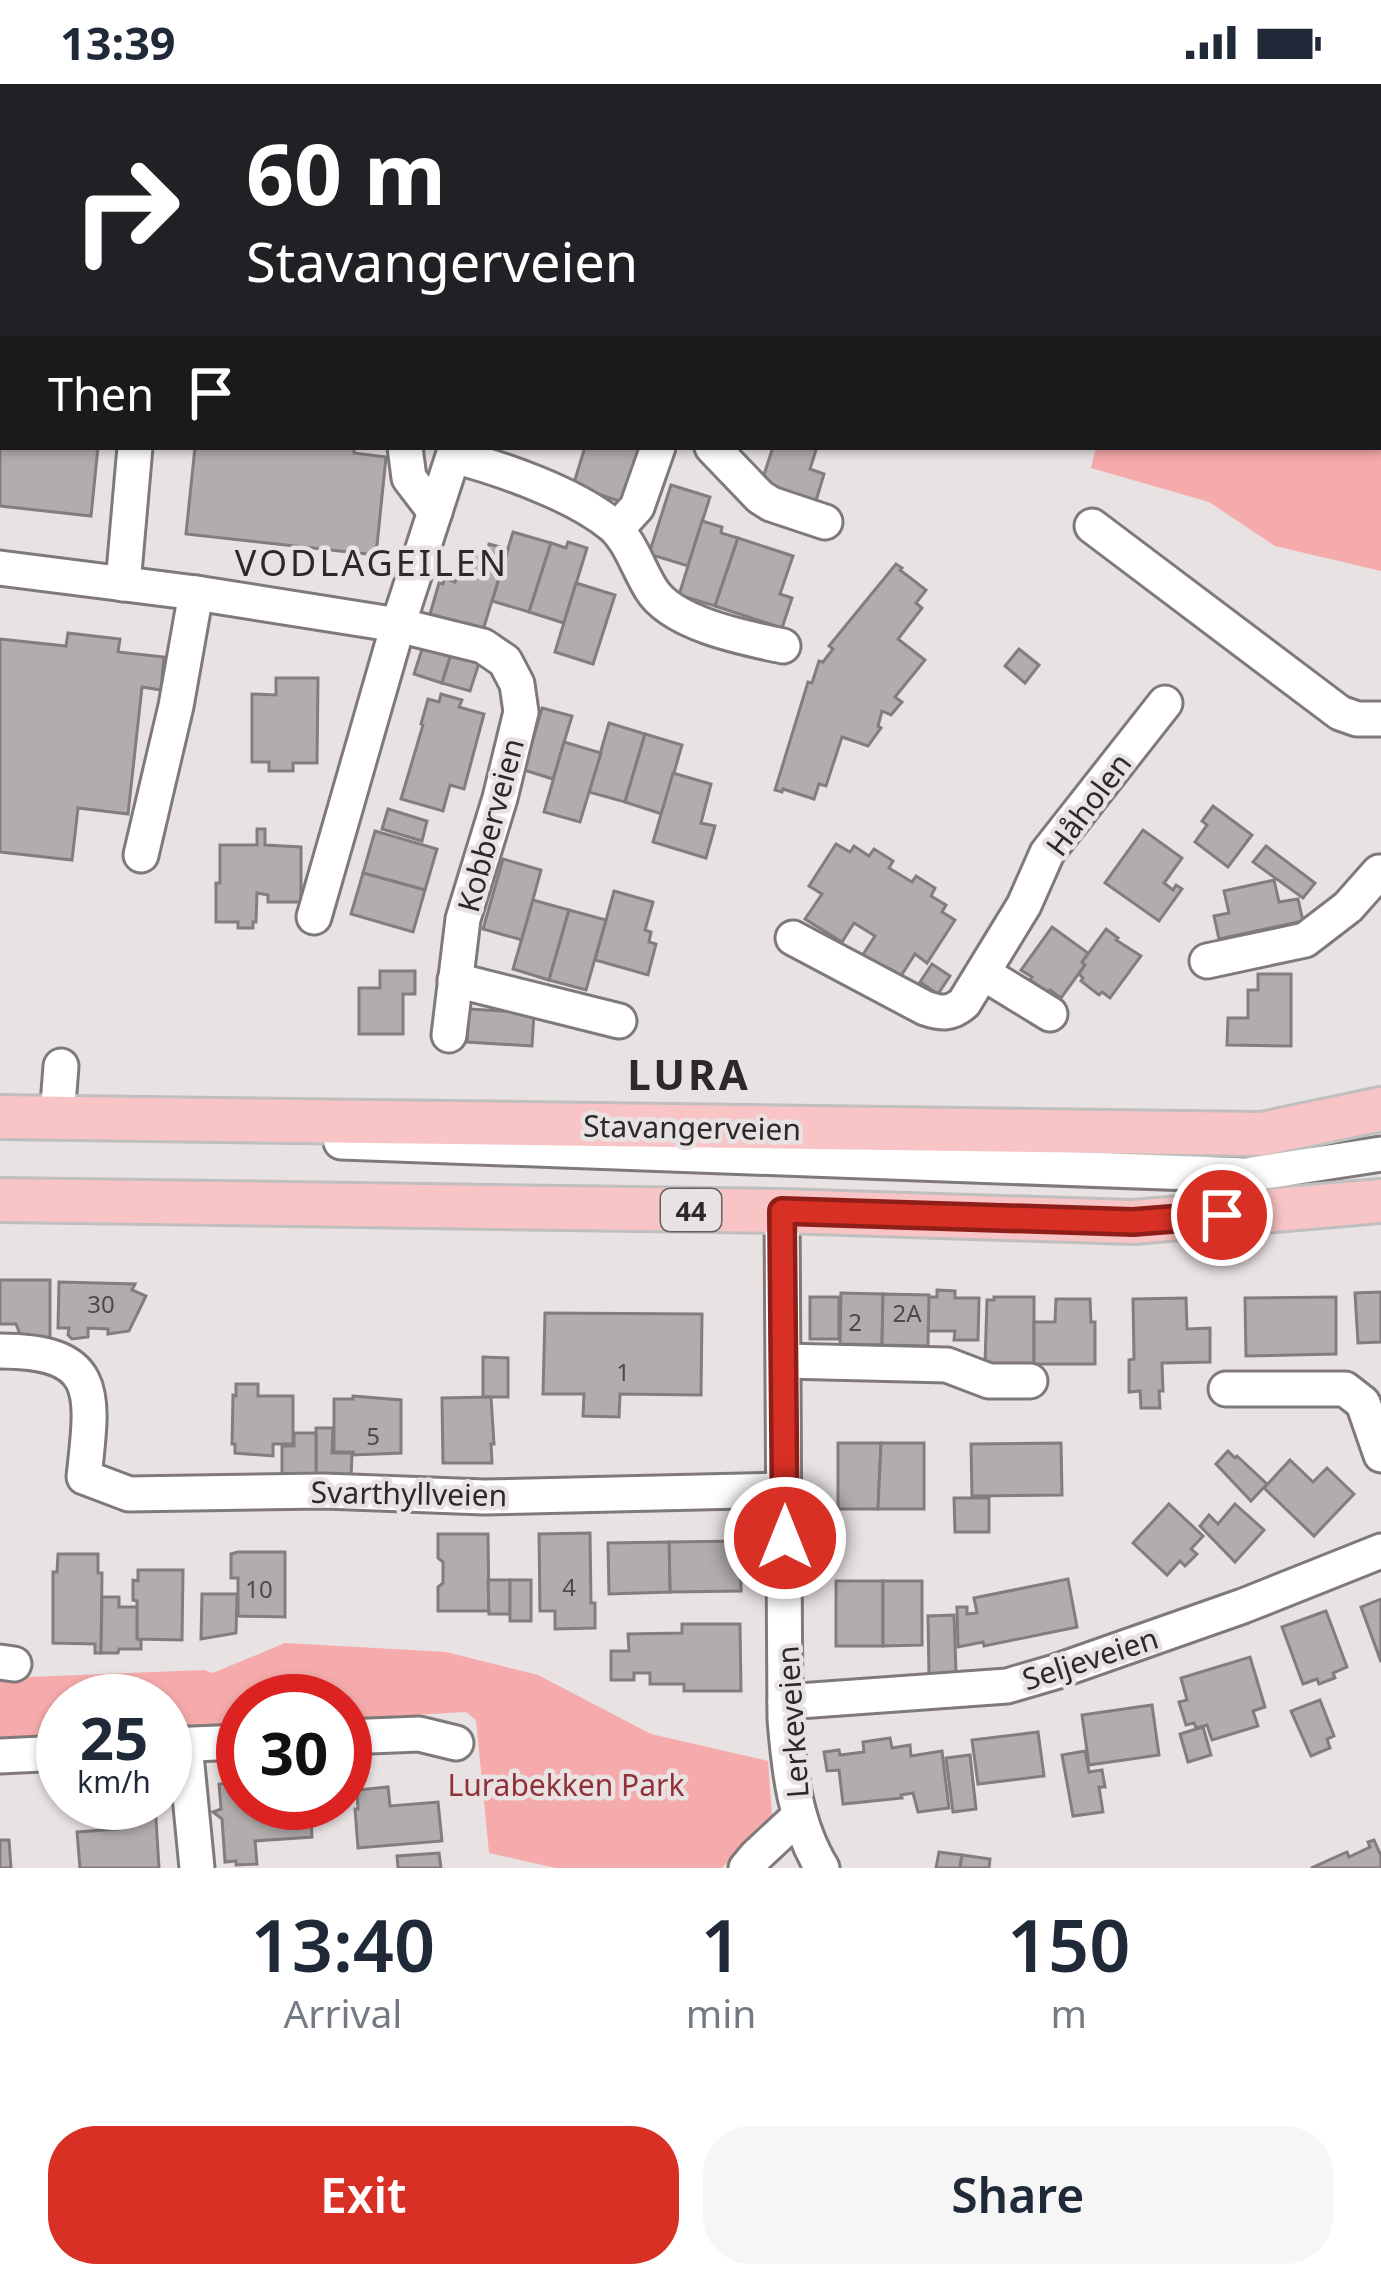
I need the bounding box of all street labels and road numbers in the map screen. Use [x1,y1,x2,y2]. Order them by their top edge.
street label: Kobberveien [447,734,533,916]
street label: Håholen [1036,744,1140,864]
street label: Stavangerveien [583,1105,801,1149]
road number: 44 [661,1189,721,1231]
street label: Svarthyllveien [310,1471,508,1515]
street label: Seljeveien [1017,1617,1163,1699]
street label: Lerkeveien [766,1644,818,1800]

